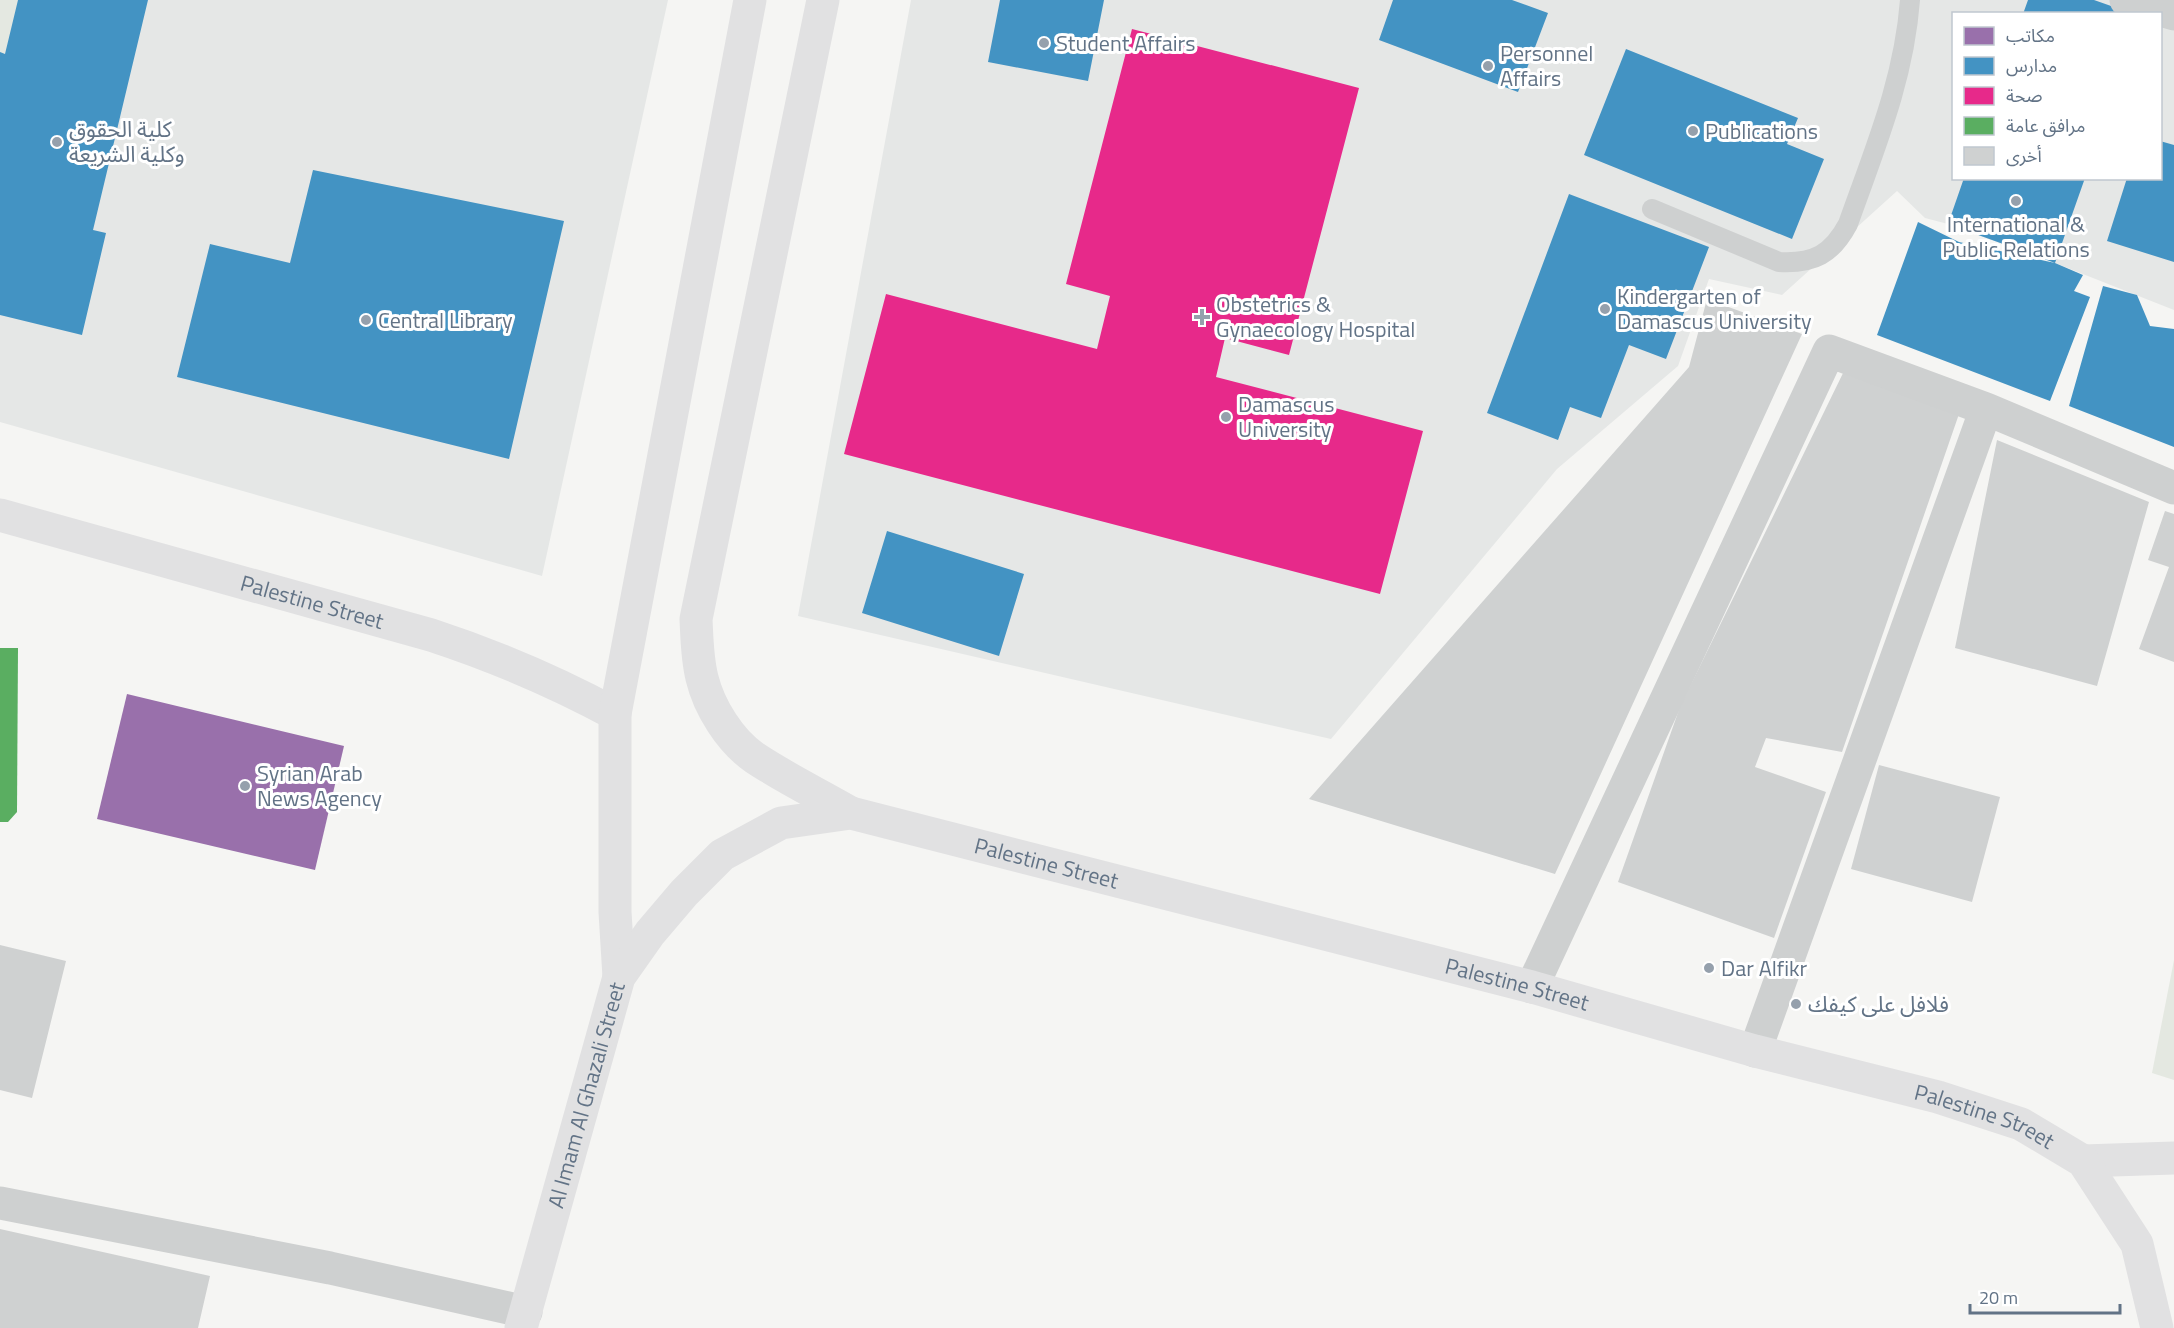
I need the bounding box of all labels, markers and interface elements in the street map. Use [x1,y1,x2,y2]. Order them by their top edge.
legend [1952,12,2162,180]
text: مكاتب [2006,22,2055,49]
place label: Student Affairs [1056,26,1195,60]
marker: Student Affairs [1037,36,1051,50]
place label: Personnel Affairs [1500,36,1593,95]
text: مدارس [2006,52,2057,79]
marker: Personnel Affairs [1481,59,1495,73]
text: صحة [2006,82,2042,109]
place label: كلية الحقوق وكلية الشريعة [69,112,185,171]
text: مرافق عامة [2006,112,2085,139]
place label: Publications [1705,114,1818,148]
marker: Publications [1686,124,1700,138]
marker: كلية الحقوق وكلية الشريعة [50,135,64,149]
text: أخرى [2006,142,2042,169]
marker: International & Public Relations [2009,194,2023,208]
place label: International & Public Relations [1942,207,2090,266]
place label: Kindergarten of Damascus University [1617,279,1812,338]
place label: Obstetrics & Gynaecology Hospital [1216,287,1415,346]
marker: Kindergarten of Damascus University [1598,302,1612,316]
place label: Central Library [378,303,513,337]
marker: Obstetrics & Gynaecology Hospital [1193,308,1211,326]
marker: Central Library [359,313,373,327]
place label: Damascus University [1238,387,1334,446]
marker: Damascus University [1219,410,1233,424]
street label: Palestine Street [236,566,388,638]
place label: Syrian Arab News Agency [257,756,382,815]
marker: Syrian Arab News Agency [238,779,252,793]
street label: Palestine Street [971,828,1122,898]
street label: Palestine Street [1442,949,1593,1020]
place label: Dar Alfikr [1721,951,1807,985]
marker: Dar Alfikr [1702,961,1716,975]
street label: Al Imam Al Ghazali Street [538,978,634,1212]
place label: فلافل على كيفك [1808,987,1949,1021]
marker: فلافل على كيفك [1789,997,1803,1011]
street label: Palestine Street [1911,1075,2061,1157]
scale bar [1970,1277,2120,1315]
text: 20 m [1979,1284,2018,1311]

